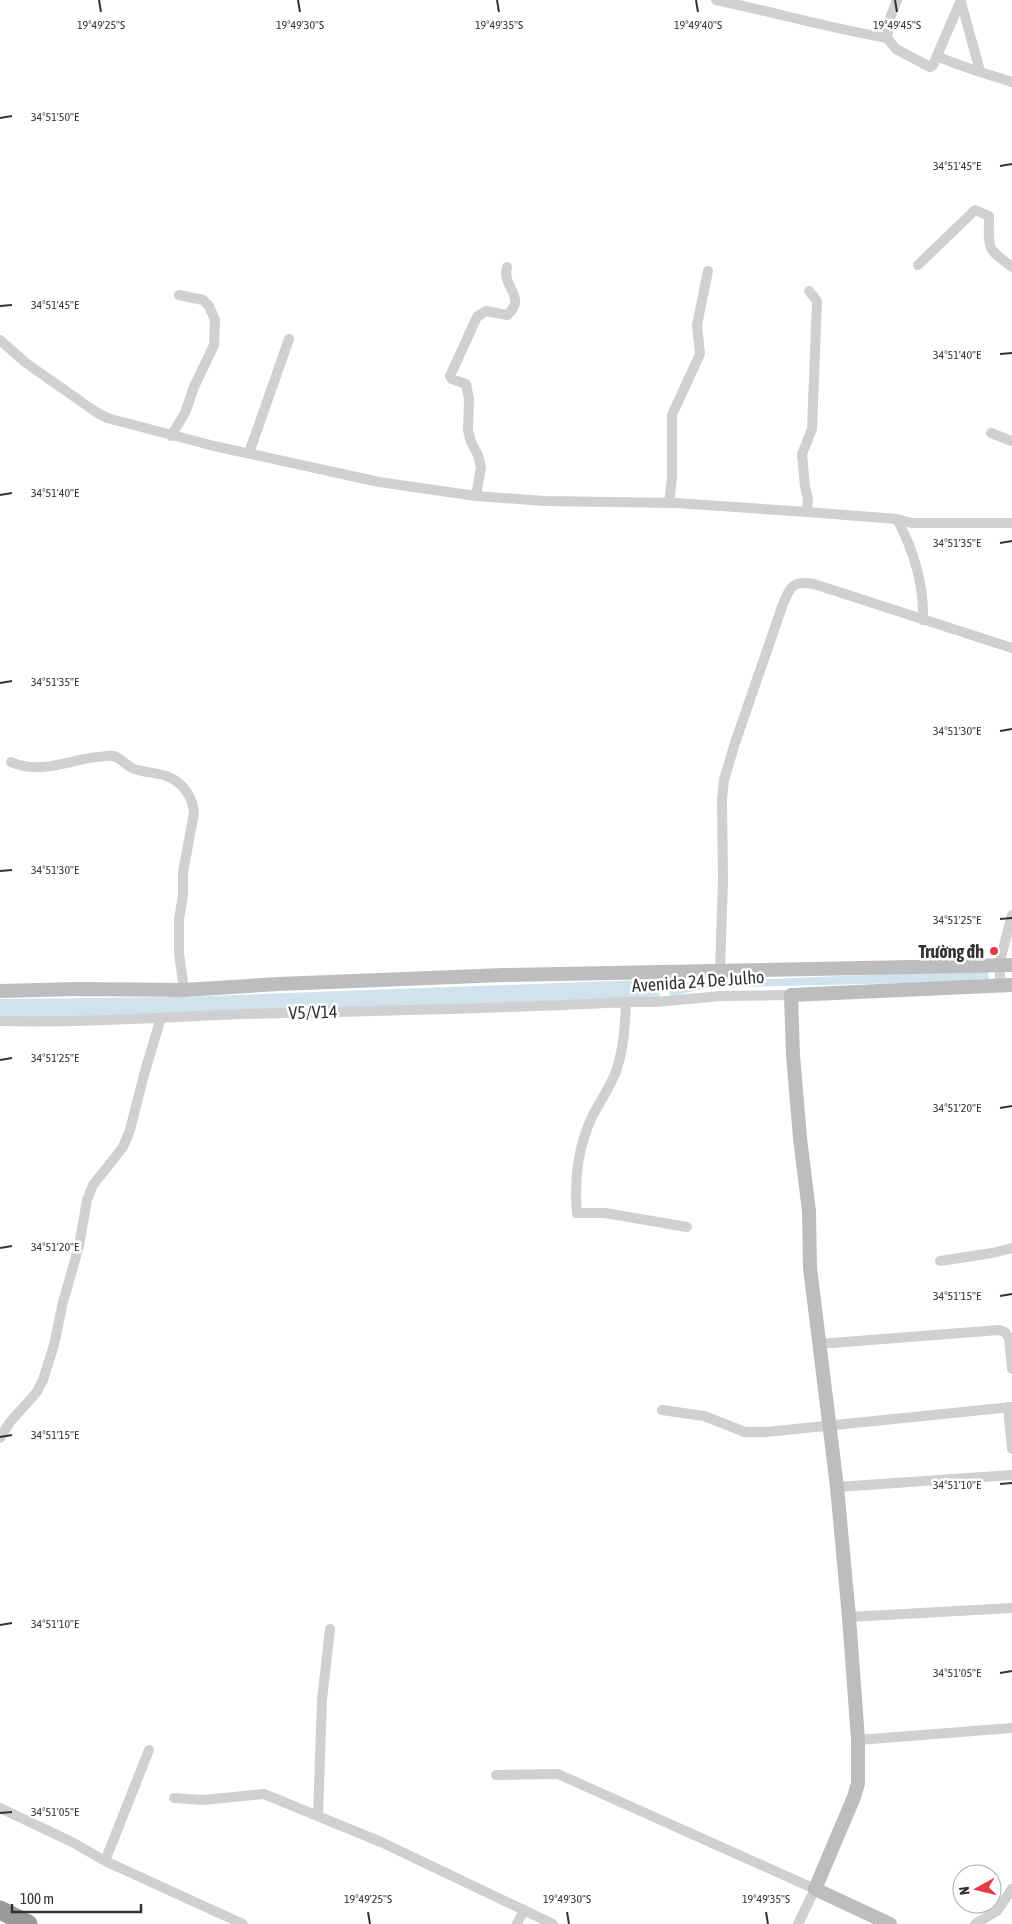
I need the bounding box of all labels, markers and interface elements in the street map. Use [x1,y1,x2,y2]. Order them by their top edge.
text: 19°49'25"S [77,18,125,32]
text: 19°49'30"S [276,18,324,32]
text: 19°49'35"S [475,18,523,32]
text: 19°49'40"S [674,18,722,32]
text: 19°49'45"S [873,18,921,32]
text: 34°51'50"E [31,110,79,124]
text: 34°51'45"E [933,159,981,173]
text: 34°51'45"E [31,298,79,312]
text: 34°51'40"E [933,348,981,362]
text: 34°51'40"E [31,486,79,500]
text: 34°51'35"E [933,536,981,550]
text: 34°51'35"E [31,675,79,689]
text: 34°51'30"E [933,724,981,738]
text: 34°51'30"E [31,863,79,877]
text: 34°51'25"E [933,913,981,927]
place label: Trường đh [918,941,984,962]
marker: Trường đh [988,945,1000,957]
street label: Avenida 24 De Julho [631,966,765,996]
street label: V5/V14 [288,1001,338,1023]
text: 34°51'25"E [31,1051,79,1065]
text: 34°51'20"E [933,1101,981,1115]
text: 34°51'20"E [31,1240,79,1254]
text: 34°51'15"E [933,1289,981,1303]
text: 34°51'15"E [31,1428,79,1442]
text: 34°51'10"E [933,1478,981,1492]
text: 34°51'10"E [31,1617,79,1631]
text: 34°51'05"E [933,1666,981,1680]
text: 34°51'05"E [31,1805,79,1819]
north arrow [952,1864,1002,1914]
scale bar [12,1882,141,1914]
text: N [956,1886,973,1896]
text: 100 m [20,1890,54,1907]
text: 19°49'25"S [344,1892,392,1906]
text: 19°49'30"S [543,1892,591,1906]
text: 19°49'35"S [742,1892,790,1906]

